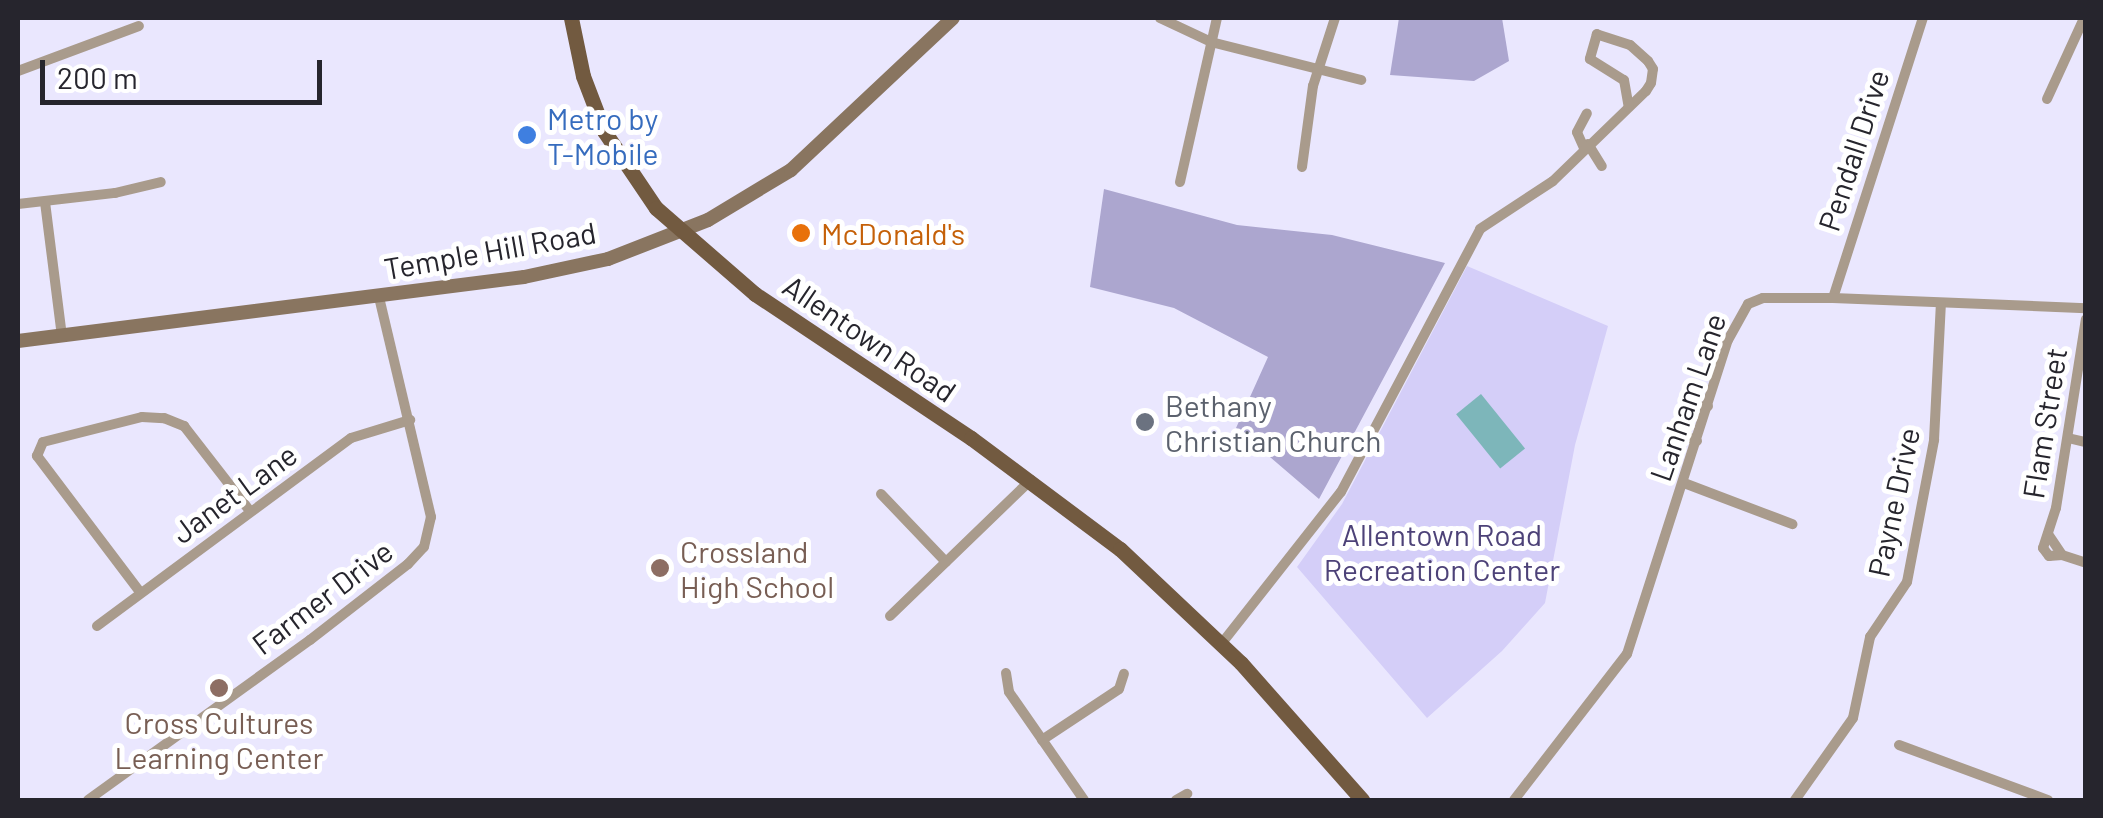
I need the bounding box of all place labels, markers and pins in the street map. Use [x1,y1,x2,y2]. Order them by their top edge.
place label: Metro by T-Mobile [547,100,659,170]
marker: Metro by T-Mobile [516,124,538,146]
place label: McDonald's [821,215,965,251]
marker: McDonald's [790,222,812,244]
place label: Bethany Christian Church [1165,387,1381,458]
marker: Bethany Christian Church [1134,411,1156,433]
place label: Crossland High School [680,533,834,604]
marker: Crossland High School [649,557,671,579]
marker: Cross Cultures Learning Center [208,677,230,699]
place label: Cross Cultures Learning Center [115,704,323,774]

